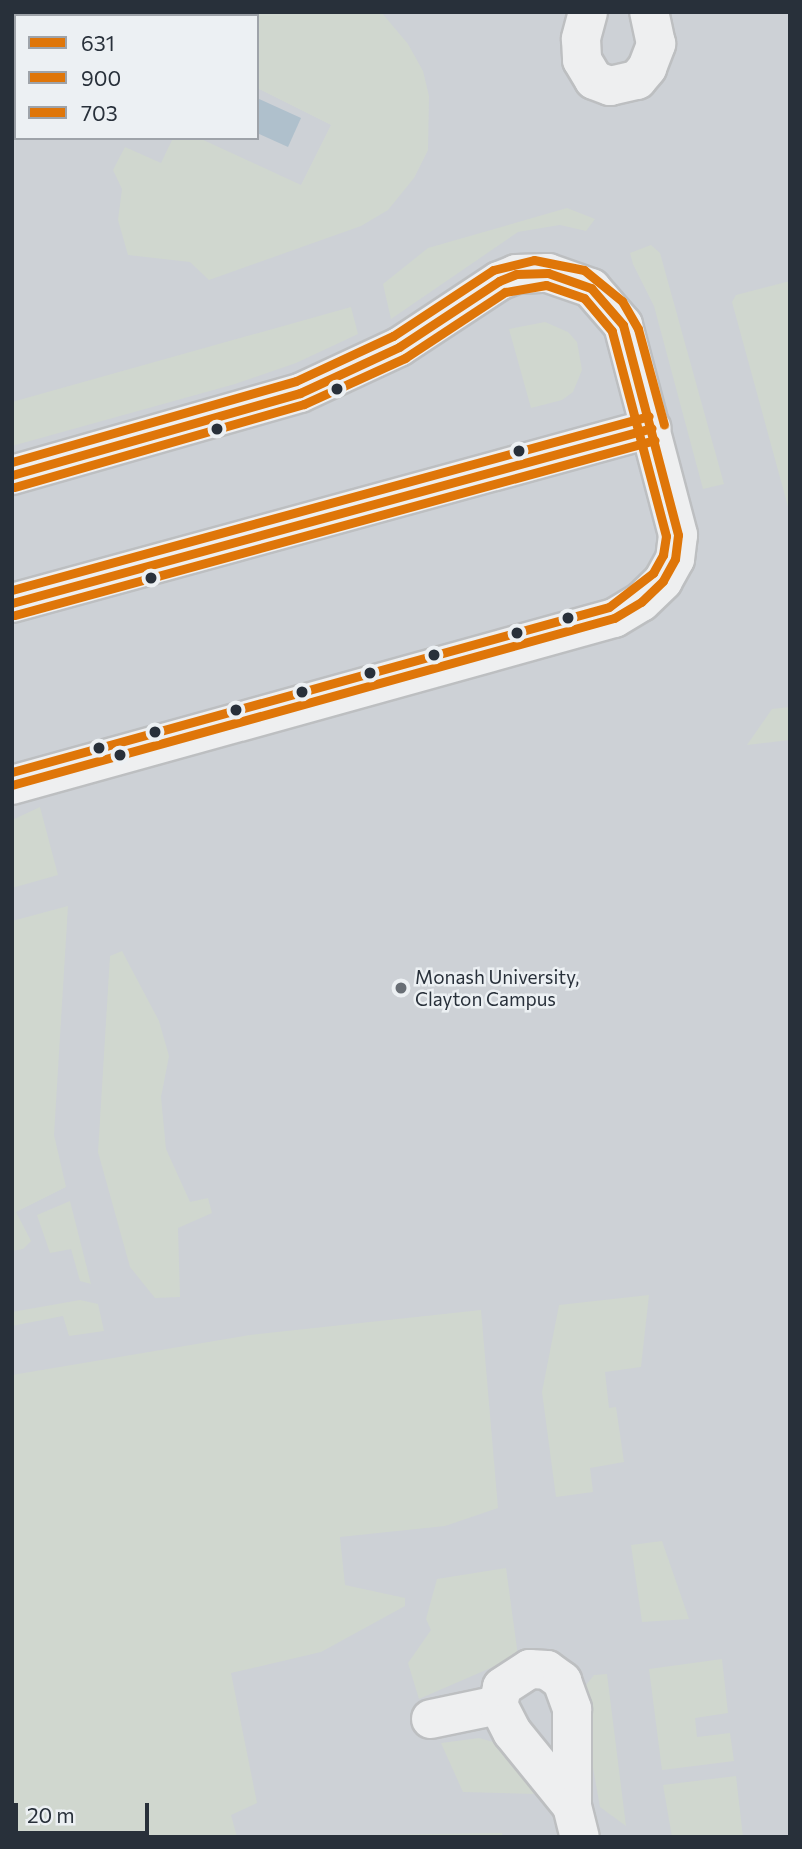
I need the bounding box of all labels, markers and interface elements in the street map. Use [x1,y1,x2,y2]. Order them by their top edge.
legend [14,14,259,140]
text: 631 [81,30,115,55]
text: 900 [81,65,121,90]
text: 703 [81,100,118,125]
unlabelled marker [330,382,344,396]
unlabelled marker [210,422,224,436]
unlabelled marker [512,444,526,458]
unlabelled marker [144,571,158,585]
unlabelled marker [561,611,575,625]
unlabelled marker [510,626,524,640]
unlabelled marker [427,648,441,662]
unlabelled marker [363,666,377,680]
unlabelled marker [295,685,309,699]
unlabelled marker [229,703,243,717]
unlabelled marker [148,725,162,739]
unlabelled marker [92,741,106,755]
unlabelled marker [113,748,127,762]
place label: Monash University, Clayton Campus [415,966,579,1010]
marker: Monash University, Clayton Campus [393,980,409,996]
scale bar [18,1790,152,1834]
text: 20 m [27,1802,75,1827]

